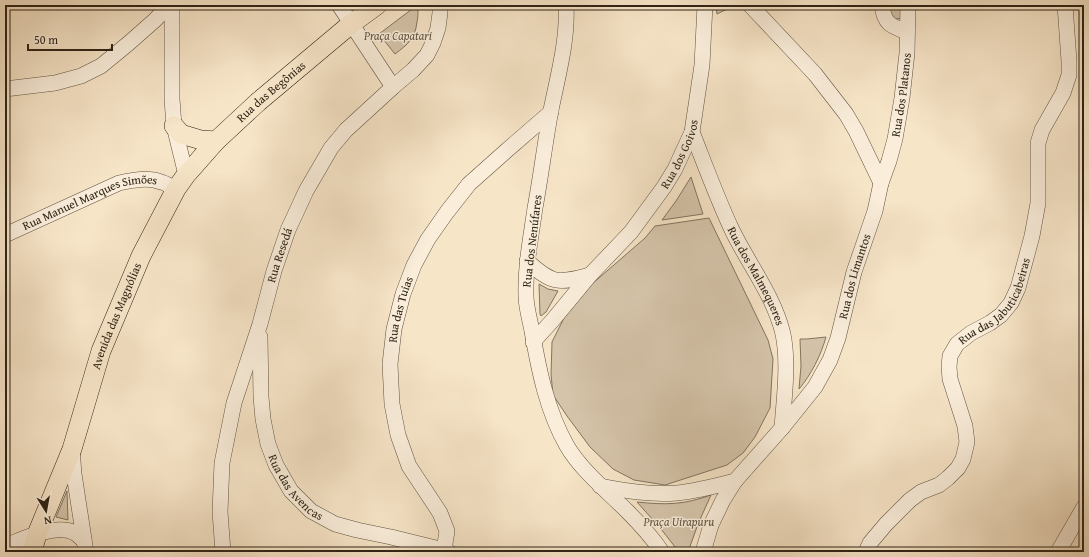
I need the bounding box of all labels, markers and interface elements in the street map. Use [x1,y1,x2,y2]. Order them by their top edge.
scale bar [28,26,112,52]
park label: Praça Capatari [363,27,432,44]
text: 50 m [34,31,58,48]
street label: Rua dos Platanos [887,52,915,138]
street label: Rua das Begônias [232,56,309,126]
street label: Rua dos Goivos [656,118,702,192]
street label: Rua Manuel Marques Simões [19,170,159,234]
street label: Rua dos Nenúfares [517,194,546,288]
street label: Rua dos Malmequeres [724,224,789,328]
street label: Rua Resedá [262,225,296,284]
street label: Rua dos Limantos [834,231,875,321]
street label: Rua das Jabuticabeiras [954,256,1034,348]
street label: Avenida das Magnólias [87,260,145,371]
street label: Rua das Tuias [383,273,417,344]
street label: Rua das Avencas [265,452,327,524]
north arrow [26,491,66,531]
text: N [42,512,53,529]
park label: Praça Uirapuru [643,513,714,530]

